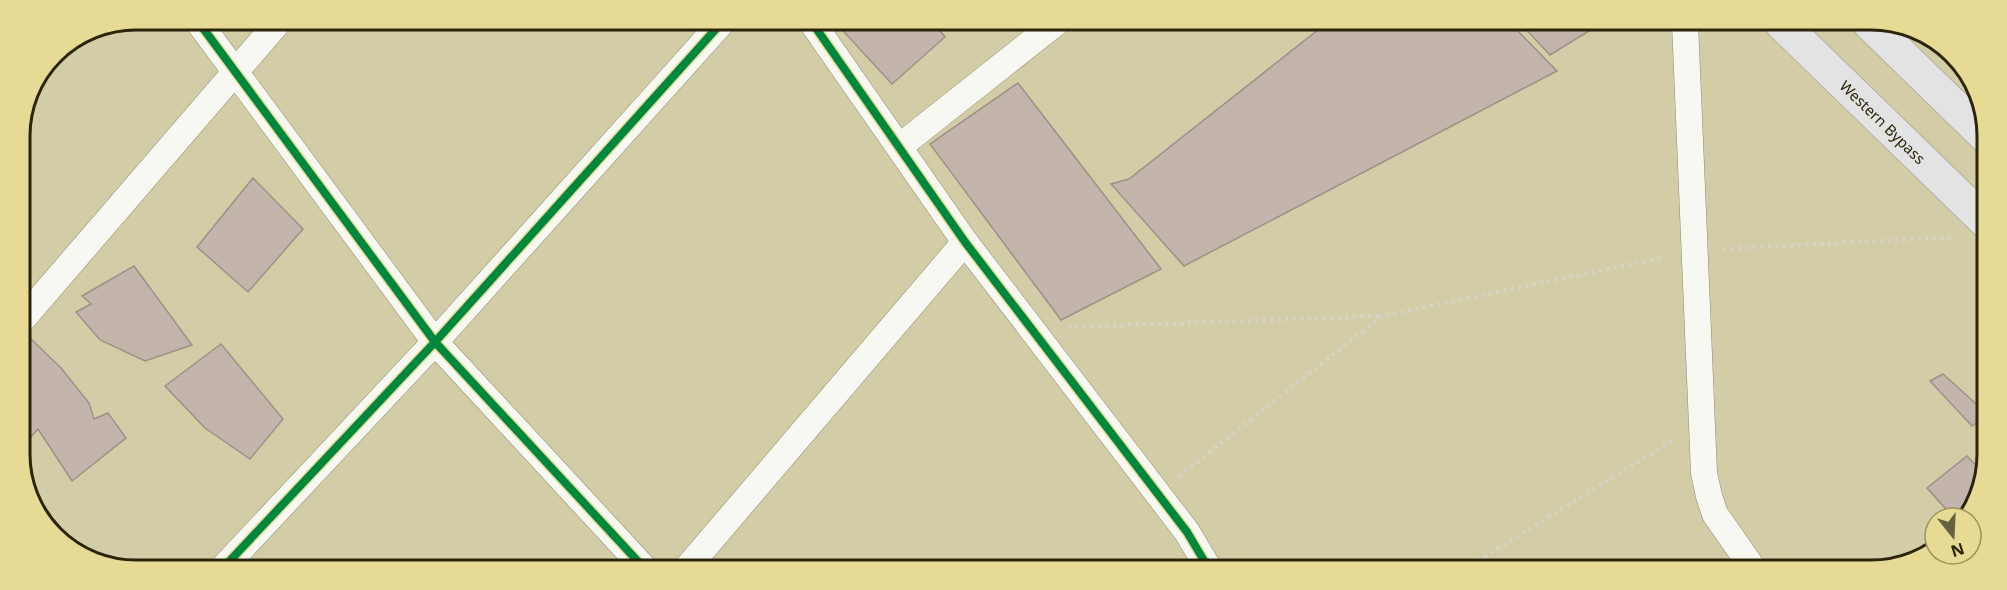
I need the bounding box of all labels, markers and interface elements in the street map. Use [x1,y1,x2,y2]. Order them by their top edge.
street label: Western Bypass [1836,76,1930,168]
north arrow [1923,506,1983,566]
text: N [1948,538,1967,563]

